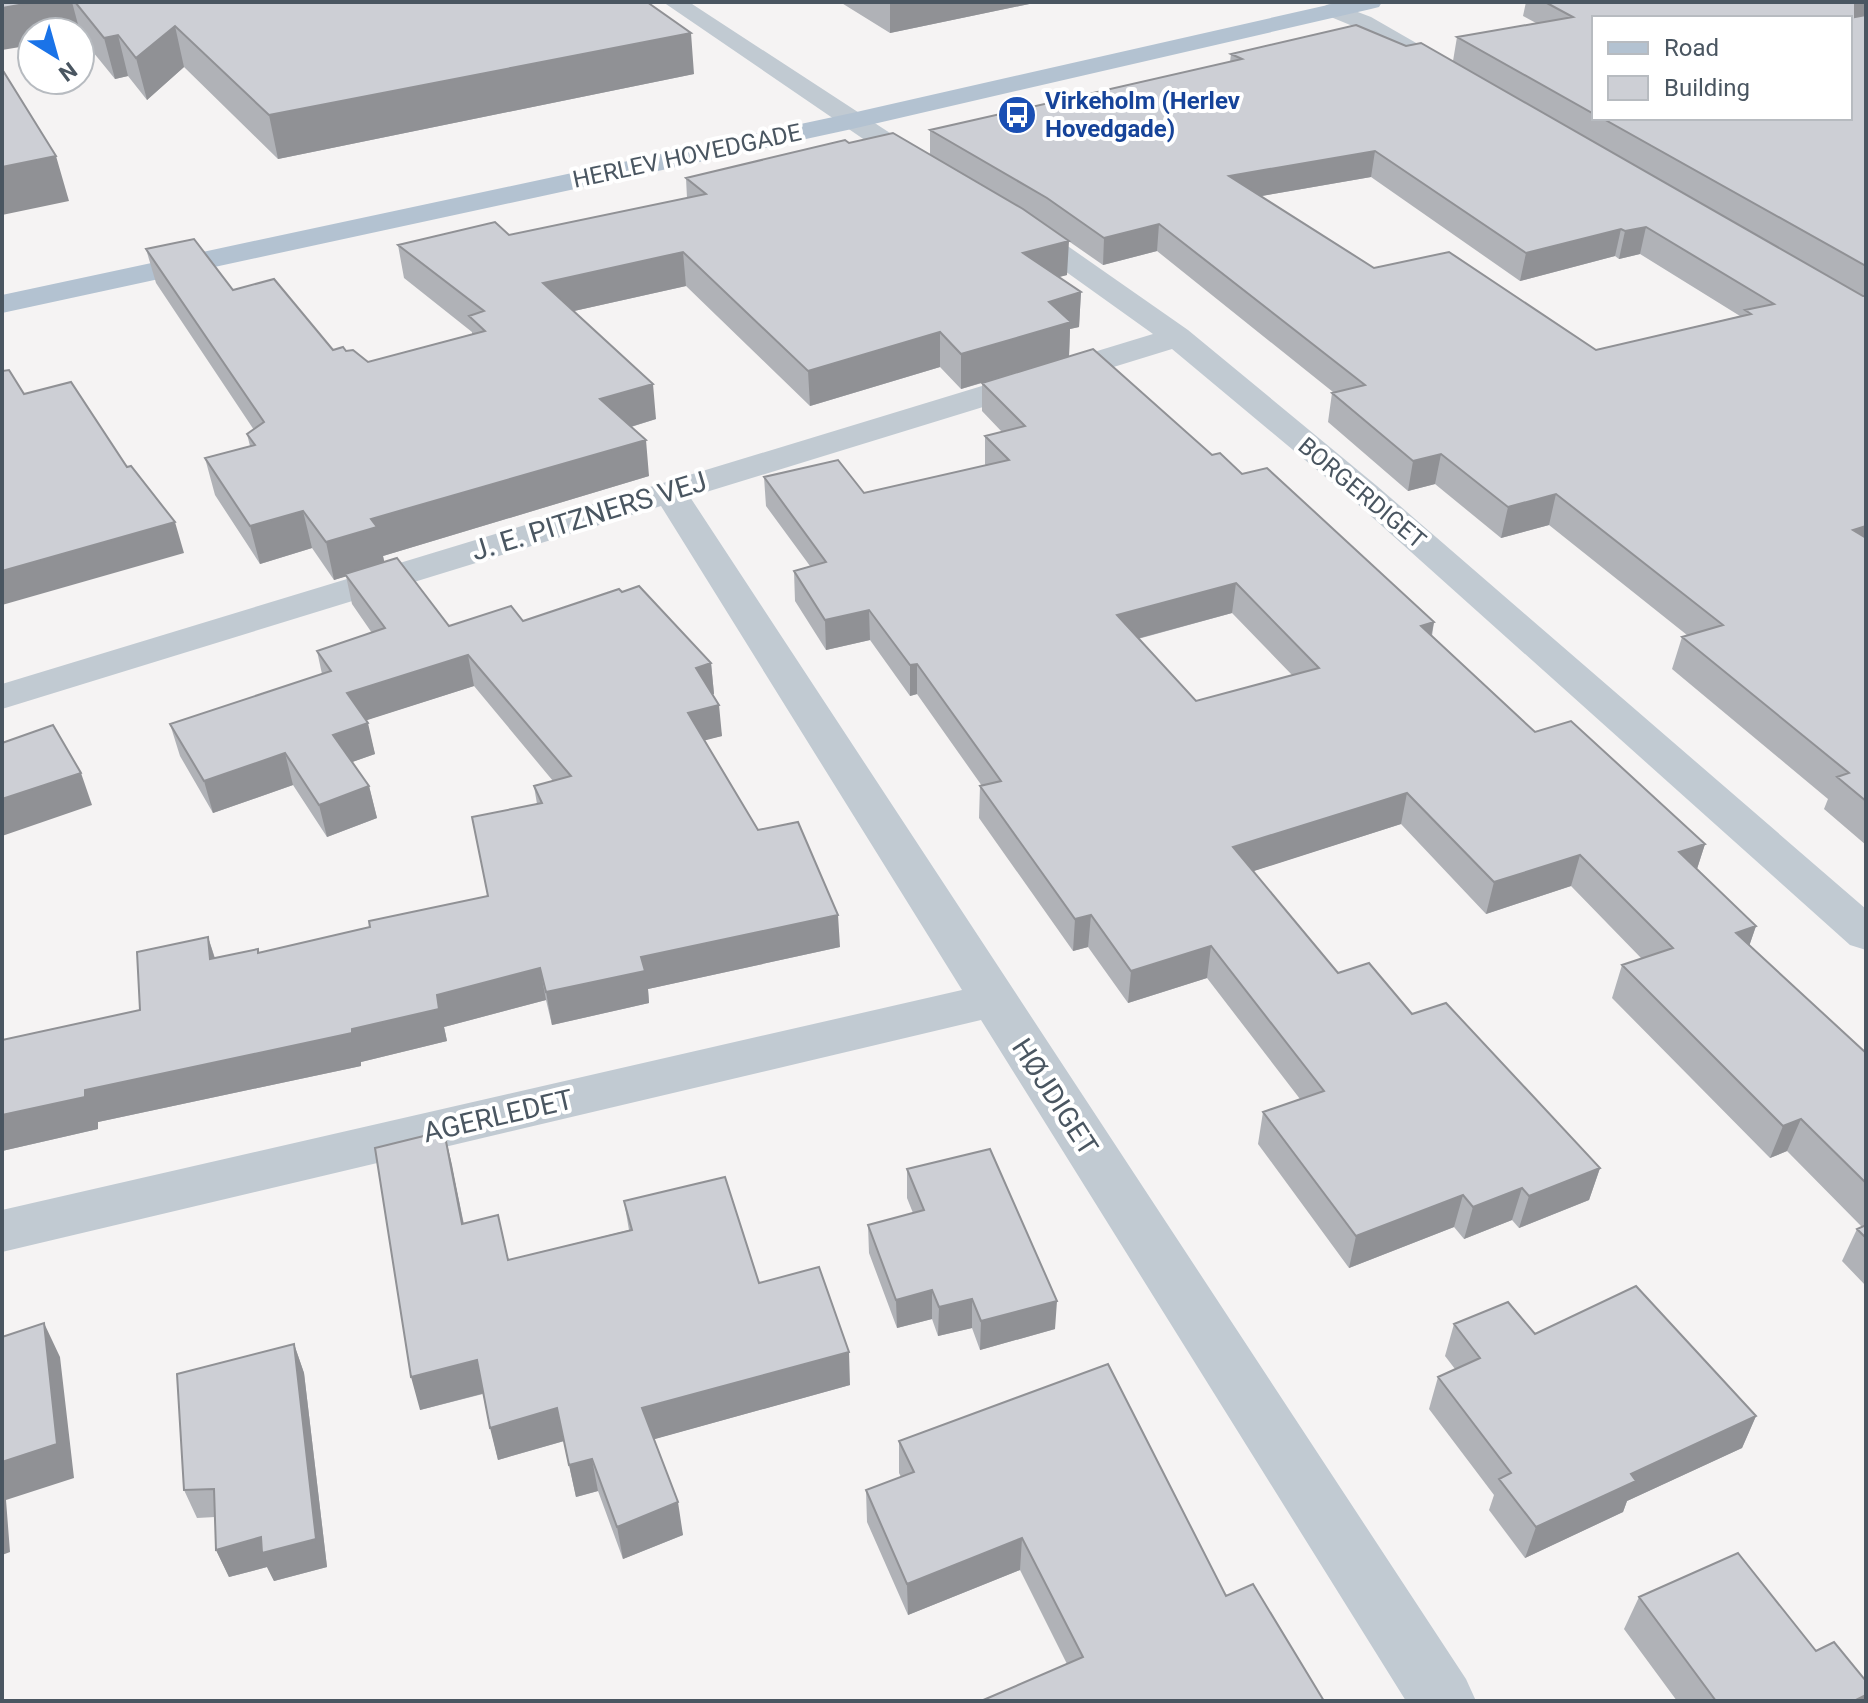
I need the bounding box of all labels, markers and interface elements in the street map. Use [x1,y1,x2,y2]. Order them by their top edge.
north arrow [16,16,96,96]
legend [1592,16,1852,120]
text: Road [1664,34,1719,62]
text: N [54,57,81,86]
text: Building [1664,74,1750,102]
place label: Virkeholm (Herlev Hovedgade) [1045,87,1240,143]
bus stop icon: Virkeholm (Herlev Hovedgade) [996,94,1038,136]
street label: HERLEV HOVEDGADE [570,118,804,194]
street label: BORGERDIGET [1293,432,1431,554]
street label: J. E. PITZNERS VEJ [467,465,711,567]
street label: HØJDIGET [1005,1032,1105,1162]
street label: AGERLEDET [420,1083,576,1149]

